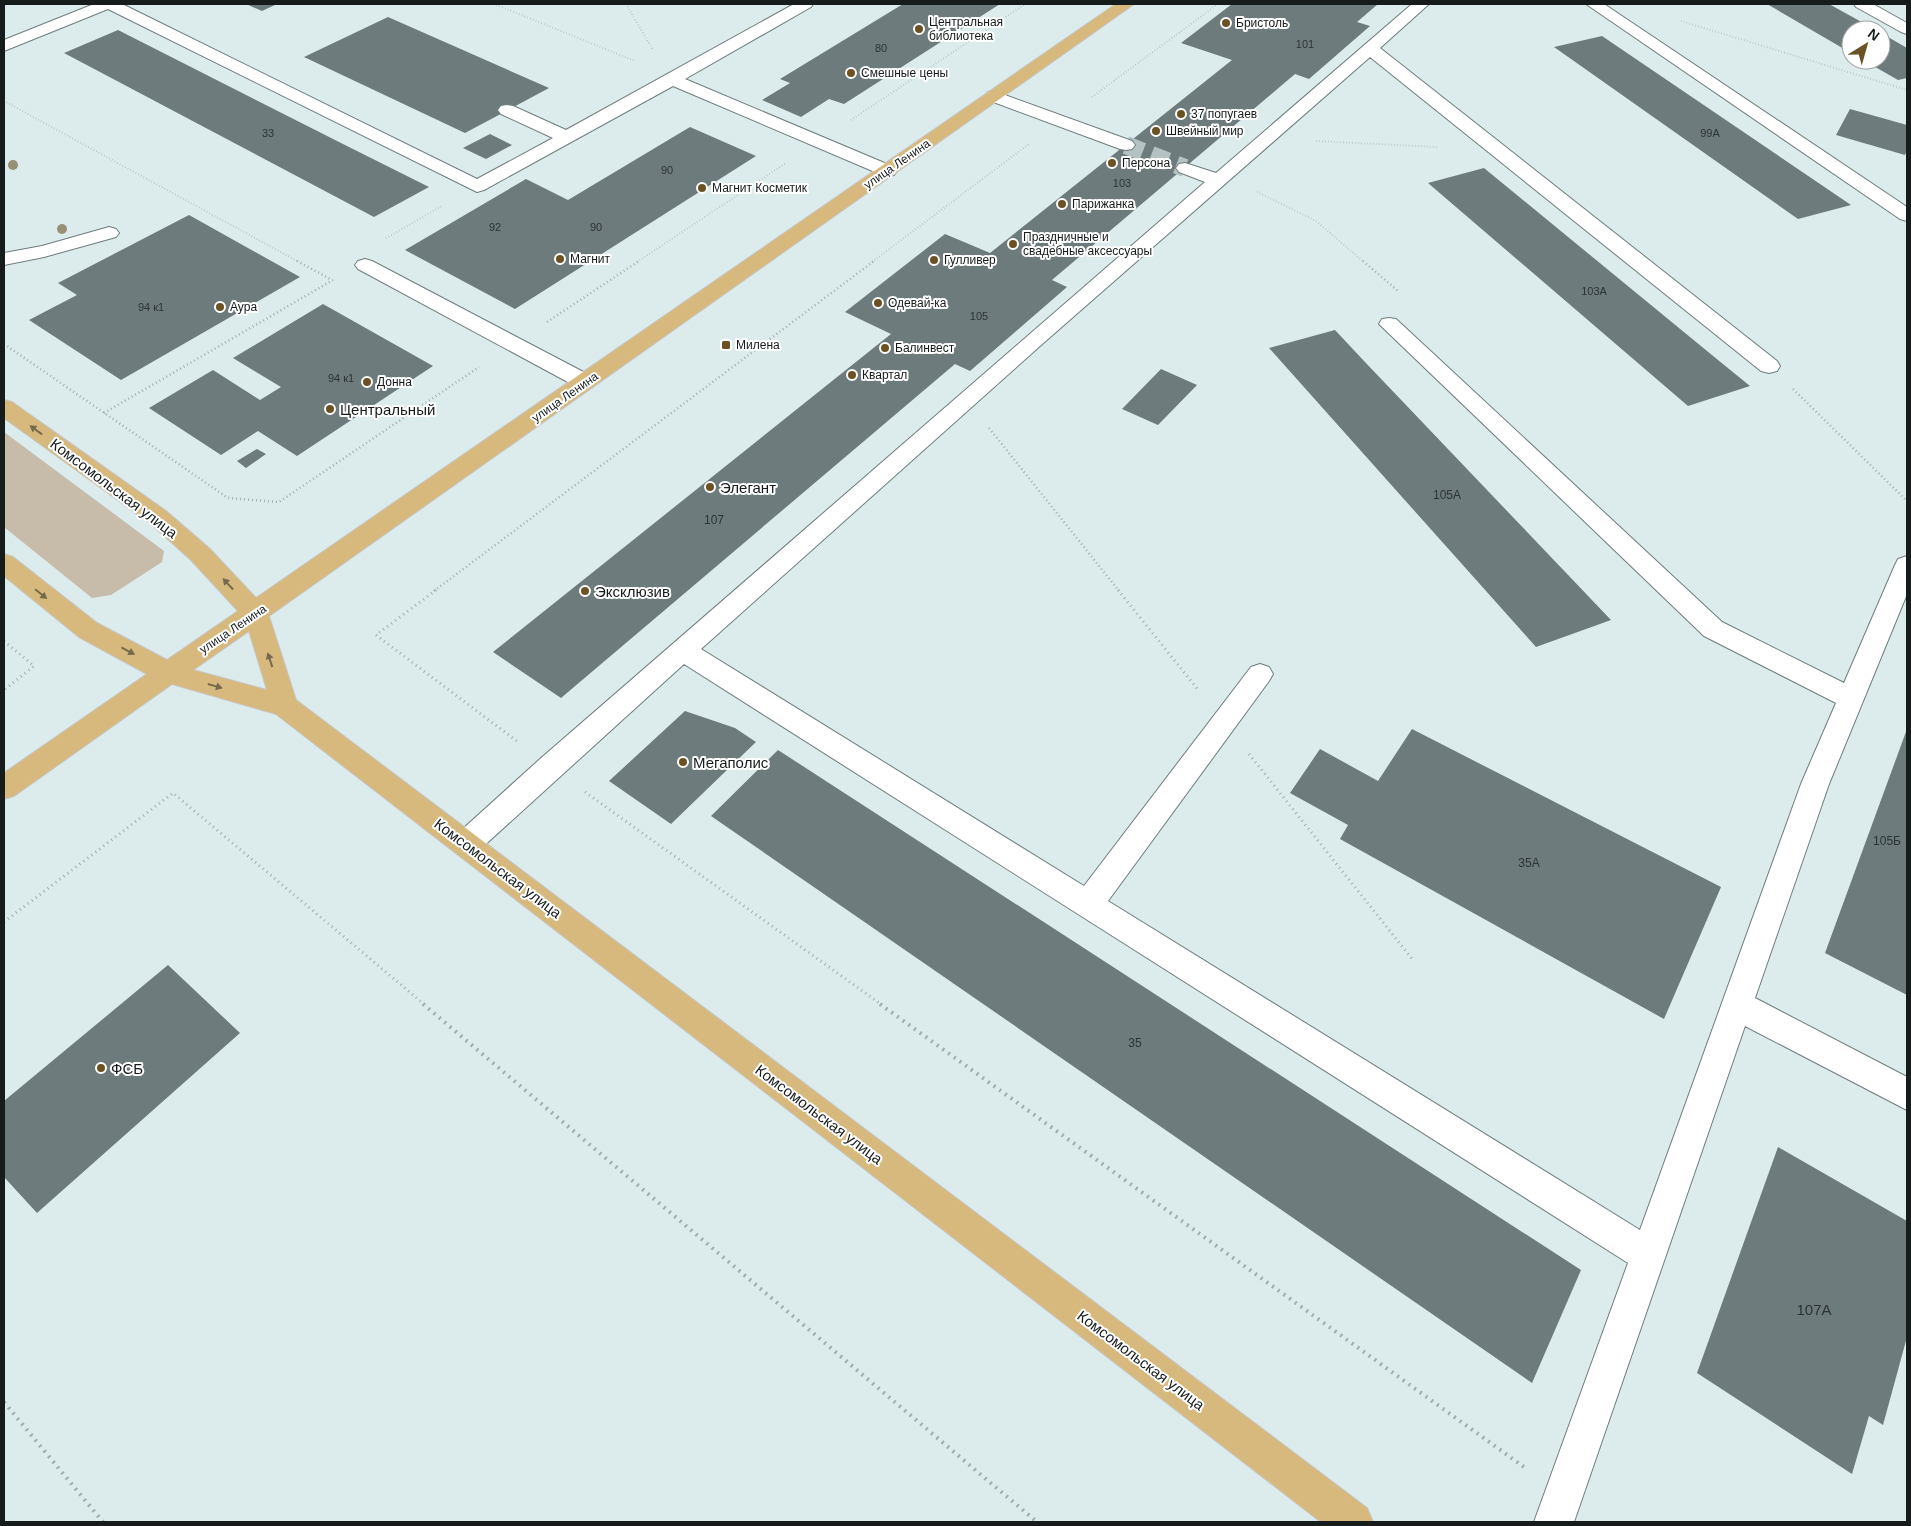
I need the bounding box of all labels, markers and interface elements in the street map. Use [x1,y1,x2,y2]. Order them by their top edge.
place label: Центральная библиотека [929,15,1003,43]
place label: Бристоль [1236,16,1288,30]
marker: Бристоль [1220,17,1232,29]
north arrow [1841,20,1891,70]
marker: Центральная библиотека [913,23,925,35]
text: N [1865,25,1883,44]
house number: 101 [1296,38,1314,50]
house number: 80 [875,42,887,54]
place label: Смешные цены [861,66,948,80]
marker: Смешные цены [845,67,857,79]
place label: 37 попугаев [1191,107,1257,121]
marker: 37 попугаев [1175,108,1187,120]
place label: Швейный мир [1166,124,1244,138]
marker: Швейный мир [1150,125,1162,137]
house number: 33 [262,127,274,139]
house number: 99А [1700,127,1720,139]
street label: улица Ленина [861,136,933,192]
place label: Персона [1122,156,1170,170]
marker: Персона [1106,157,1118,169]
house number: 90 [661,164,673,176]
house number: 103 [1113,177,1131,189]
place label: Магнит Косметик [712,181,808,195]
marker: Магнит Косметик [696,182,708,194]
place label: Парижанка [1072,197,1135,211]
marker: Парижанка [1056,198,1068,210]
house number: 92 [489,221,501,233]
house number: 90 [590,221,602,233]
place label: Праздничные и свадебные аксессуары [1023,230,1152,258]
marker: Праздничные и свадебные аксессуары [1007,238,1019,250]
place label: Магнит [570,252,611,266]
marker: Магнит [554,253,566,265]
place label: Гулливер [944,253,996,267]
marker: Гулливер [928,254,940,266]
house number: 103А [1581,285,1608,297]
place label: Одевай-ка [888,296,947,310]
marker: Одевай-ка [872,297,884,309]
place label: Аура [230,300,257,314]
house number: 94 к1 [138,301,164,313]
marker: Аура [214,301,226,313]
house number: 105 [970,310,988,322]
place label: Милена [736,338,780,352]
marker: Милена [720,339,732,351]
place label: Балинвест [895,341,955,355]
marker: Балинвест [879,342,891,354]
place label: Квартал [862,368,907,382]
street label: улица Ленина [529,369,601,425]
marker: Квартал [846,369,858,381]
house number: 94 к1 [328,372,354,384]
place label: Донна [377,375,412,389]
marker: Донна [361,376,373,388]
place label: Центральный [340,401,435,418]
marker: Центральный [324,403,336,415]
one-way arrow [29,425,43,435]
street label: Комсомольская улица [47,435,181,542]
place label: Элегант [720,479,776,496]
marker: Элегант [704,481,716,493]
house number: 105А [1433,488,1461,502]
house number: 107 [704,513,724,527]
one-way arrow [222,578,234,590]
place label: Эксклюзив [595,583,670,600]
marker: Эксклюзив [579,585,591,597]
one-way arrow [35,589,48,600]
street label: улица Ленина [197,601,269,656]
one-way arrow [121,647,135,655]
one-way arrow [266,652,274,667]
one-way arrow [207,682,223,690]
place label: Мегаполис [693,754,769,771]
marker: Мегаполис [677,756,689,768]
street label: Комсомольская улица [431,815,565,922]
house number: 105Б [1873,834,1901,848]
house number: 35А [1518,856,1540,870]
house number: 35 [1128,1036,1142,1050]
place label: ФСБ [111,1060,143,1077]
street label: Комсомольская улица [752,1061,886,1168]
marker: ФСБ [95,1062,107,1074]
house number: 107А [1796,1301,1832,1318]
street label: Комсомольская улица [1074,1307,1208,1414]

